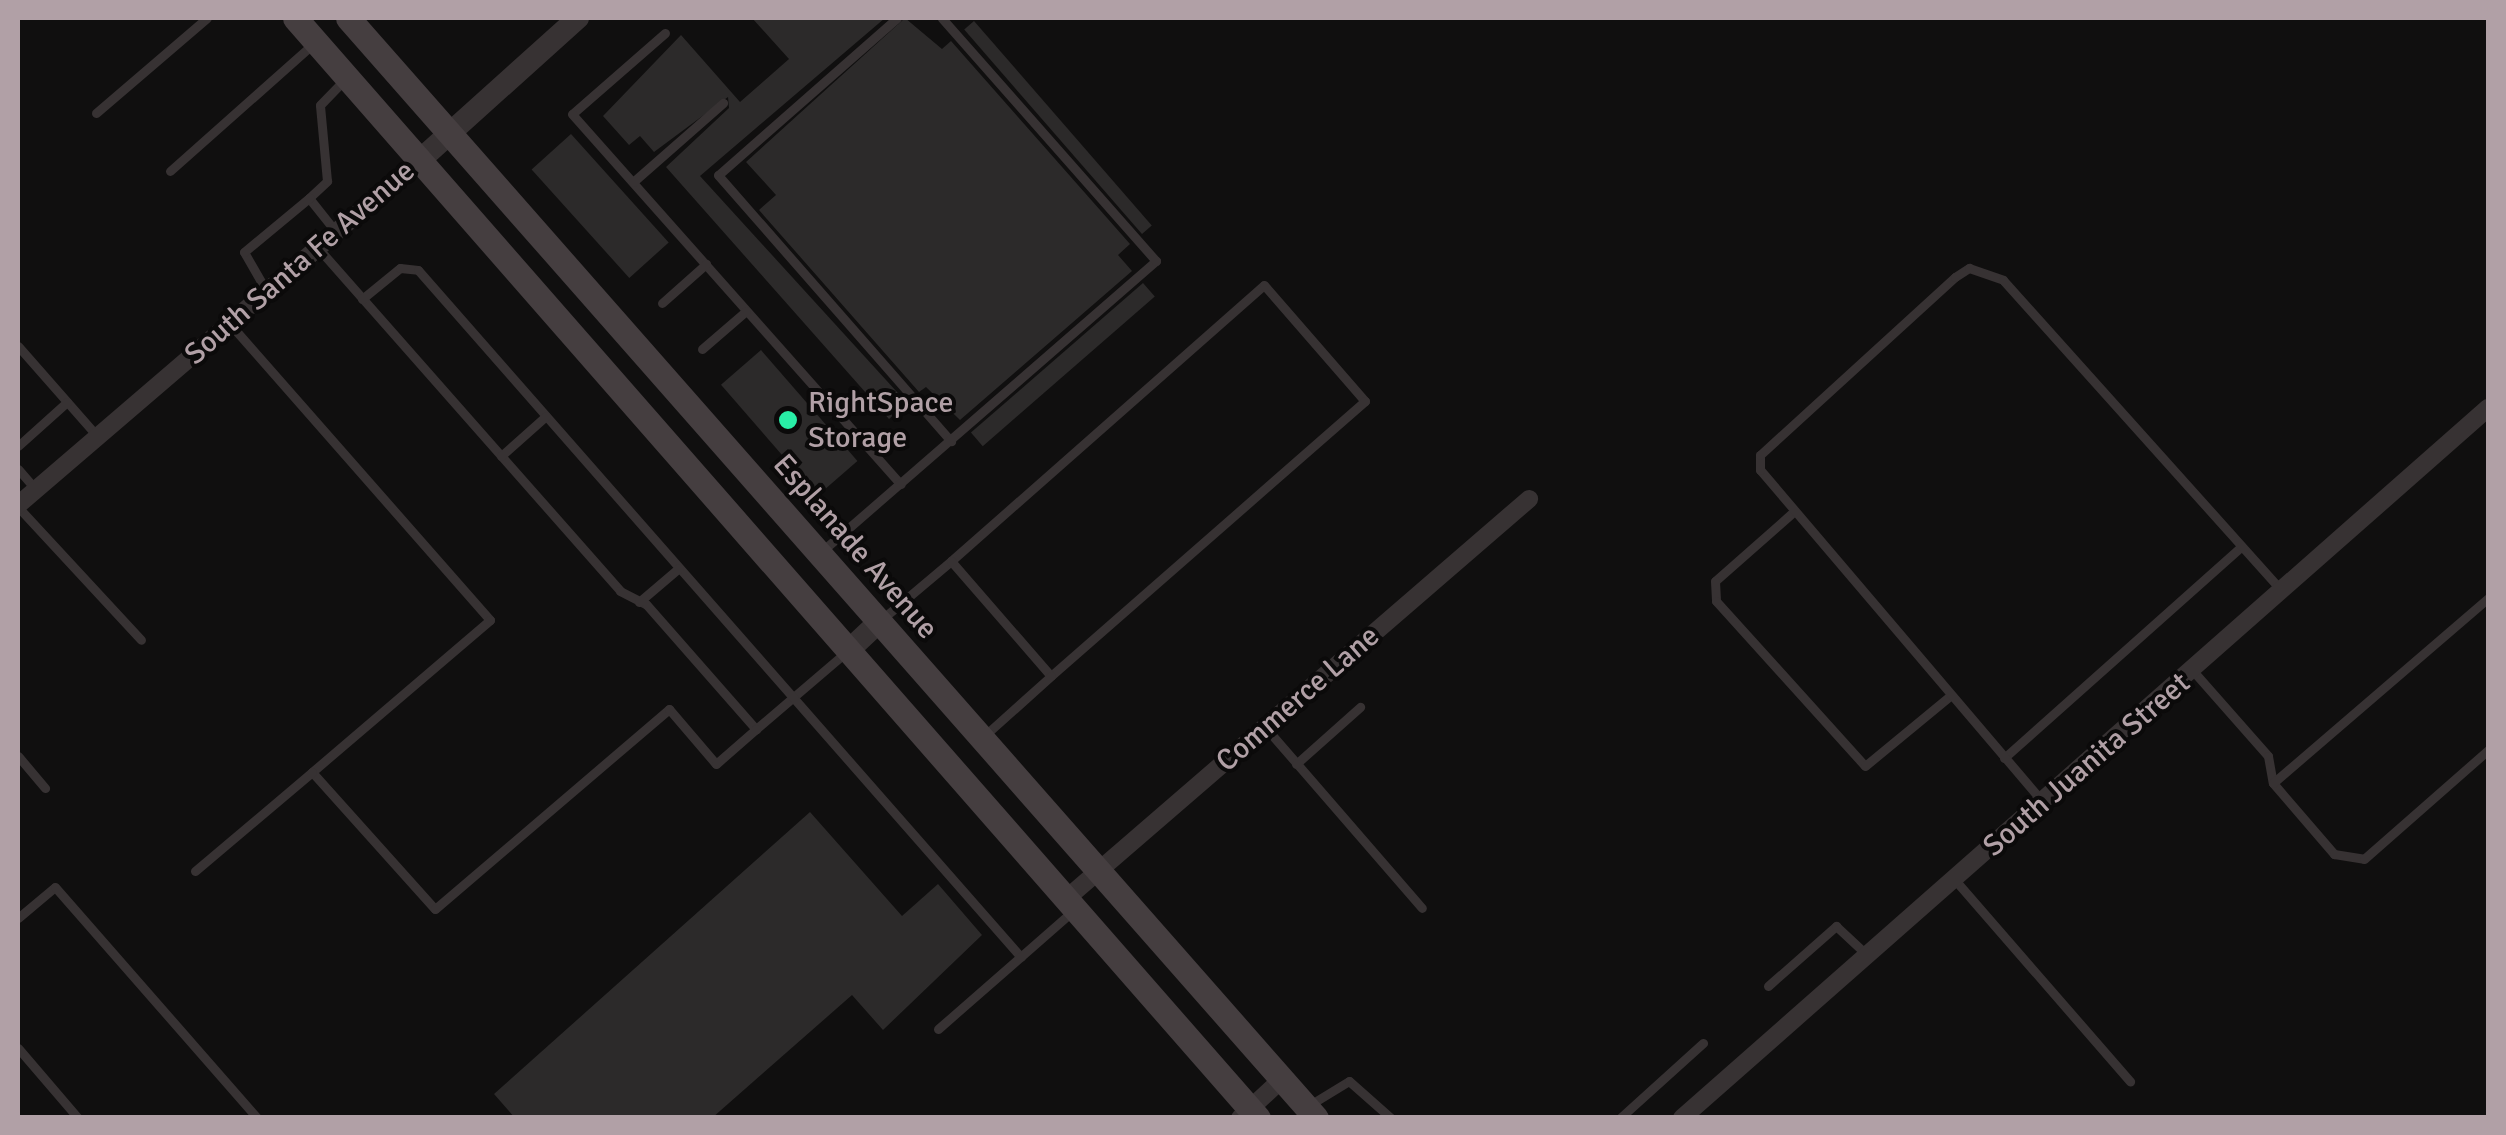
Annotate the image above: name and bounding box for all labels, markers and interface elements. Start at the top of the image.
street label: South Santa Fe Avenue [178,153,422,373]
place label: RightSpace Storage [808,385,953,456]
marker: RightSpace Storage [777,409,799,431]
street label: Esplanade Avenue [765,447,945,647]
street label: Commerce Lane [1209,618,1387,780]
street label: South Juanita Street [1976,665,2198,865]

